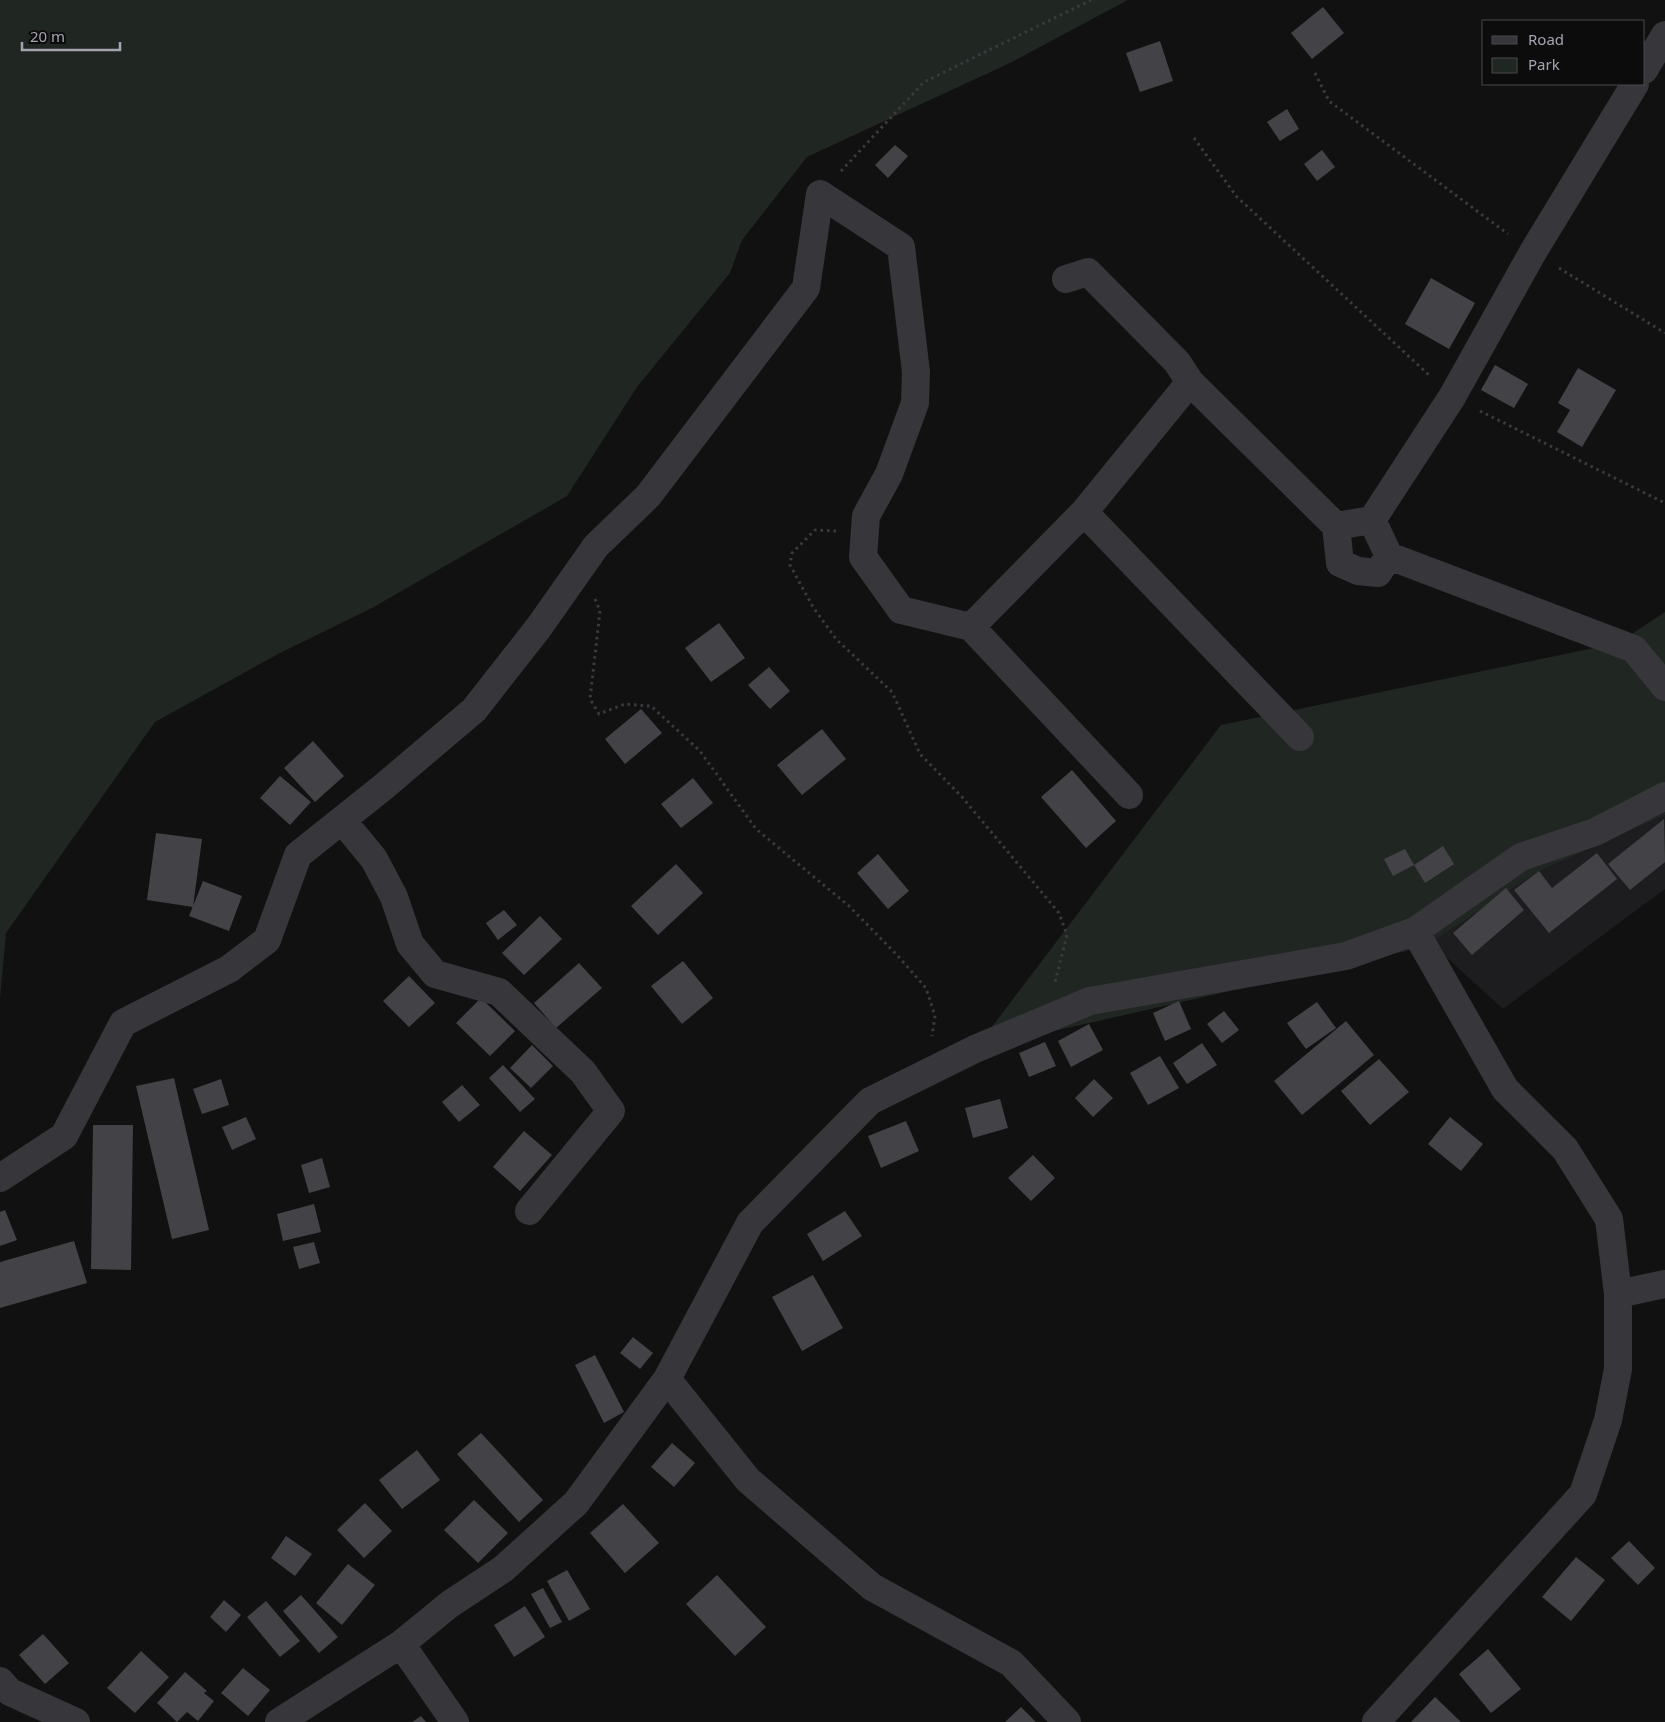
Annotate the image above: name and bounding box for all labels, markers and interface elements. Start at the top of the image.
scale bar [22,20,120,52]
legend [1482,20,1645,85]
text: 20 m [30,26,65,46]
text: Road [1528,29,1564,49]
text: Park [1528,54,1560,74]

